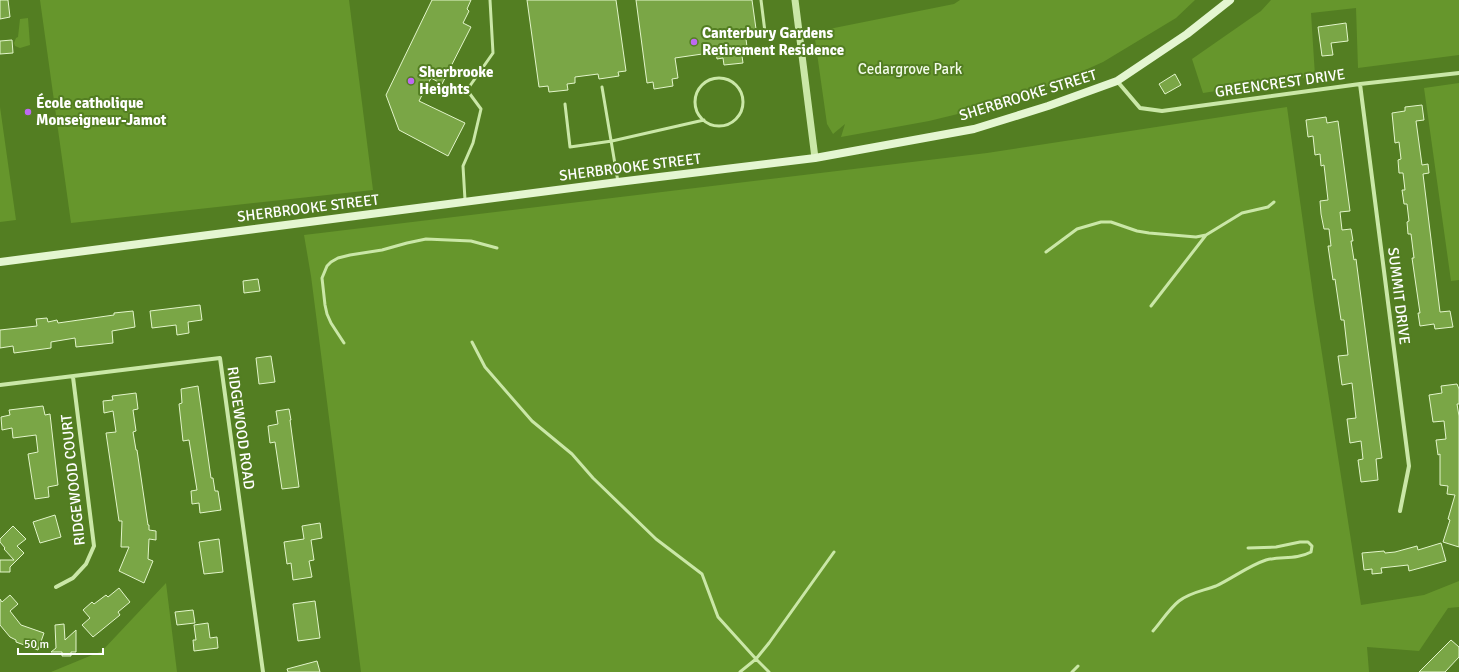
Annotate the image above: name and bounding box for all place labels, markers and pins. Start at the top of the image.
place label: Canterbury Gardens Retirement Residence [702,24,844,59]
marker: Canterbury Gardens Retirement Residence [689,37,699,47]
place label: Sherbrooke Heights [419,63,493,98]
marker: Sherbrooke Heights [406,76,416,86]
place label: École catholique Monseigneur-Jamot [36,93,167,129]
marker: École catholique Monseigneur-Jamot [23,107,33,117]

